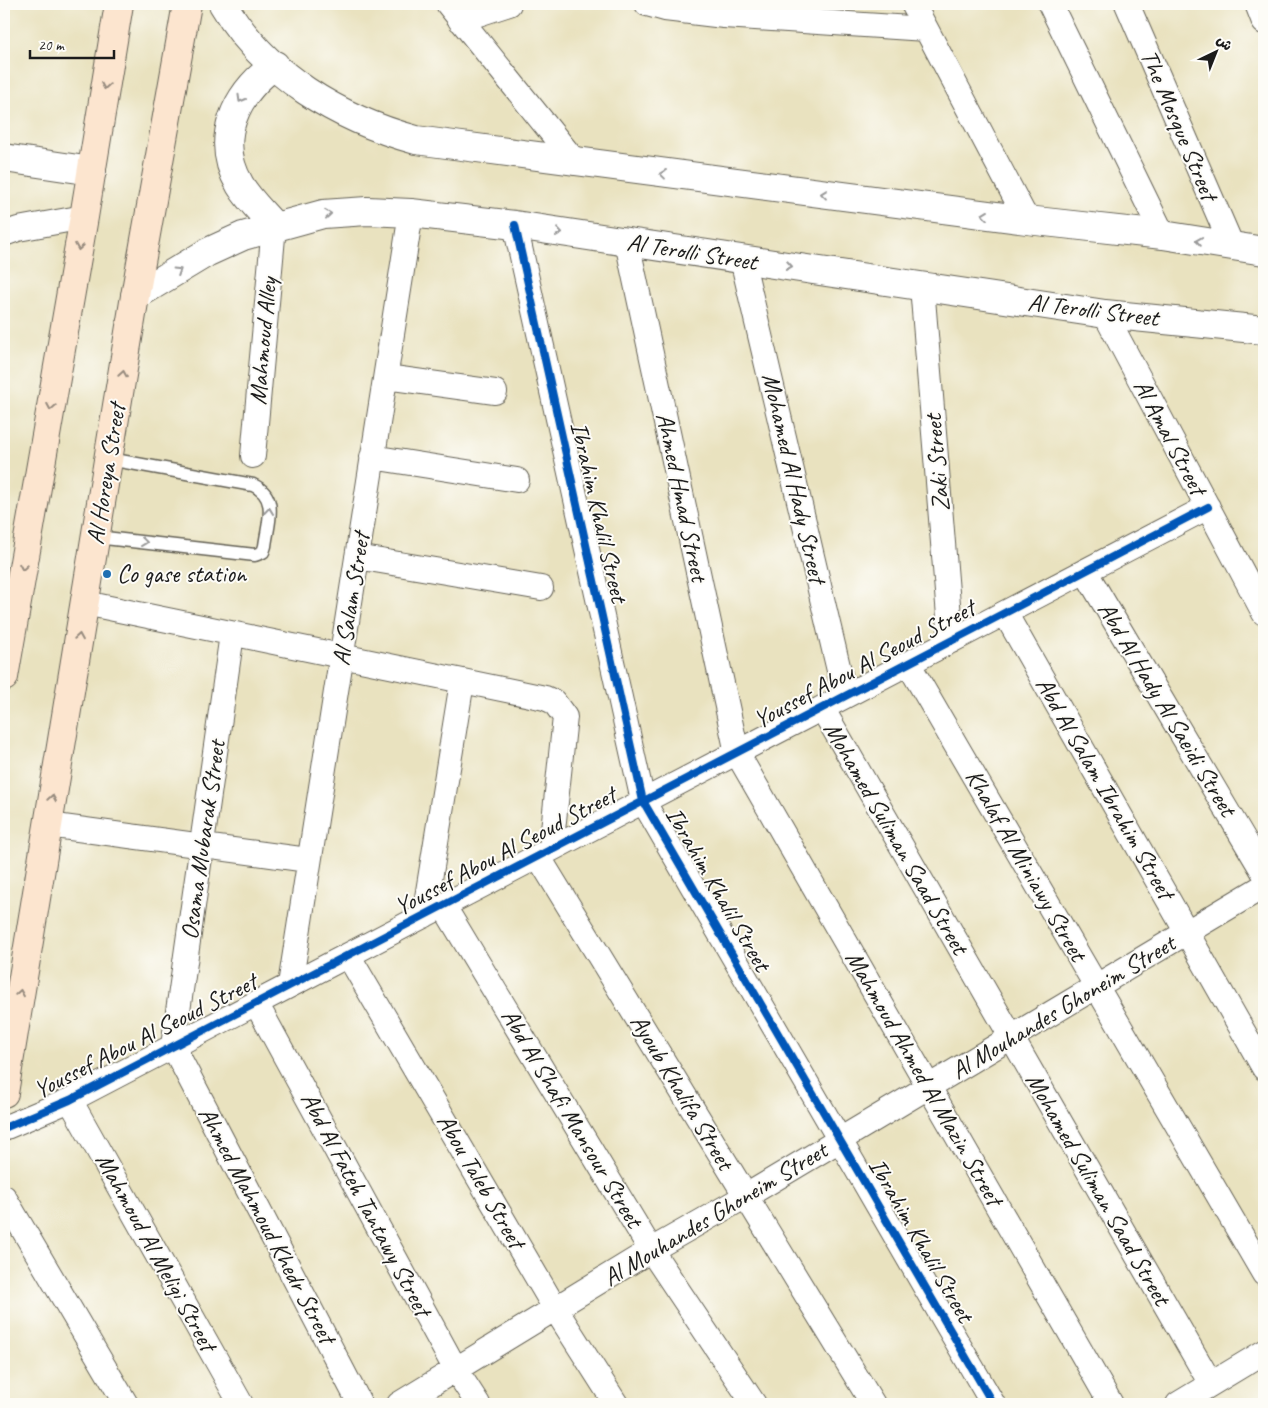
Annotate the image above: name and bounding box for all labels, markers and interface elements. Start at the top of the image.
scale bar [30,28,114,60]
north arrow [1190,28,1240,78]
text: ش [1213,31,1236,54]
text: 20 m [38,36,65,55]
street label: The Mosque Street [1133,45,1227,208]
one-way arrow [101,82,111,91]
one-way arrow [237,94,247,103]
one-way arrow [659,169,667,180]
one-way arrow [820,189,828,200]
one-way arrow [324,209,332,220]
one-way arrow [981,210,989,221]
one-way arrow [555,226,563,237]
street label: Al Terolli Street [625,226,762,278]
one-way arrow [1194,236,1202,247]
one-way arrow [74,242,85,251]
one-way arrow [785,260,793,271]
one-way arrow [172,268,181,278]
street label: Mahmoud Alley [242,274,285,406]
street label: Al Terolli Street [1026,286,1163,334]
one-way arrow [117,369,127,378]
street label: Mohamed Al Hady Street [754,370,834,589]
street label: Al Amal Street [1126,374,1216,504]
street label: Al Horeya Street [79,398,134,547]
one-way arrow [46,402,57,411]
street label: Ahmed Hmad Street [649,410,716,587]
street label: Zaki Street [917,410,957,513]
street label: Ibrahim Khalil Street [563,419,636,608]
one-way arrow [263,506,274,514]
street label: Al Salam Street [325,527,378,668]
one-way arrow [141,536,149,547]
place label: Co gase station [117,558,248,590]
one-way arrow [18,563,28,571]
marker: Co gase station [101,568,113,580]
street label: Youssef Abou Al Seoud Street [748,590,983,736]
street label: Abd Al Hady Al Saeidi Street [1090,596,1245,824]
one-way arrow [73,633,83,642]
street label: Abd Al Salam Ibrahim Street [1028,671,1184,908]
street label: Mohamed Suliman Saad Street [816,716,977,962]
street label: Osama Mubarak Street [173,736,233,942]
street label: Khalaf Al Miniawy Street [958,763,1095,969]
street label: Youssef Abou Al Seoud Street [389,777,624,923]
one-way arrow [47,793,57,802]
street label: Ibrahim Khalil Street [658,801,779,979]
street label: Al Mouhandes Ghoneim Street [945,926,1183,1087]
street label: Mahmoud Ahmed Al Mazin Street [838,945,1012,1214]
street label: Youssef Abou Al Seoud Street [28,964,265,1106]
one-way arrow [15,988,25,997]
street label: Abd Al Shafi Mansour Street [494,1003,651,1236]
street label: Ayoub Khalifa Street [623,1008,742,1178]
street label: Mohamed Suliman Saad Street [1018,1067,1179,1313]
street label: Abd Al Fateh Tantawy Street [293,1087,440,1325]
street label: Ahmed Mahmoud Khedr Street [191,1101,345,1352]
street label: Abou Taleb Street [430,1108,534,1257]
street label: Al Mouhandes Ghoneim Street [597,1133,835,1294]
street label: Mahmoud Al Meligi Street [88,1147,226,1360]
street label: Ibrahim Khalil Street [861,1152,982,1330]

